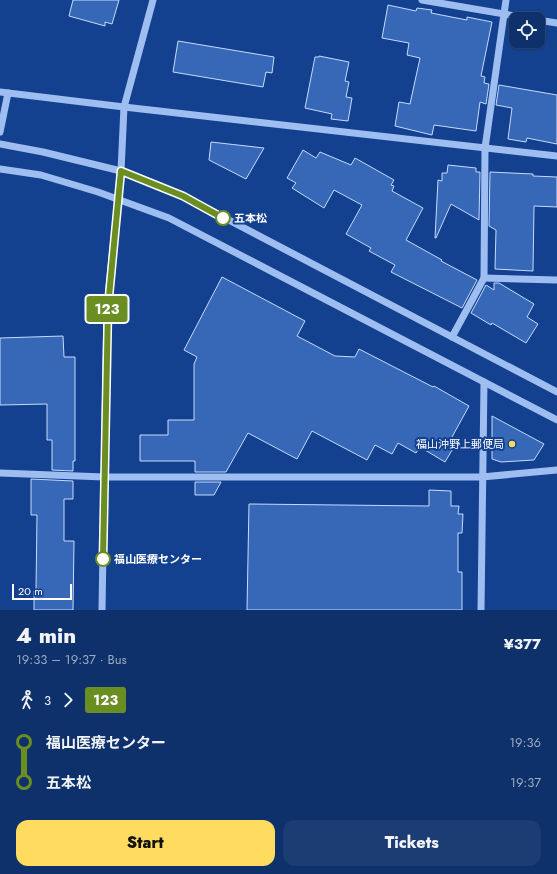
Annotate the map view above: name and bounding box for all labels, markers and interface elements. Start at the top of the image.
map controls [509,12,545,48]
button: locate [509,12,545,48]
marker: 五本松 [215,210,231,226]
place label: 五本松 [234,210,267,226]
line badge: 123 [84,296,130,322]
text: 123 [94,299,120,319]
place label: 福山沖野上郵便局 [416,436,504,452]
marker: 福山沖野上郵便局 [507,439,517,449]
marker: 福山医療センター [95,551,111,567]
place label: 福山医療センター [114,551,202,567]
scale bar [12,582,72,601]
text: 20 m [18,583,43,599]
text: 4 min [16,619,76,651]
text: ¥377 [504,633,541,655]
text: 19:33 – 19:37 · Bus [16,650,127,669]
icon: walk [16,689,38,711]
icon: forward [57,689,79,711]
text: 123 [93,690,118,710]
text: 3 [44,691,51,710]
text: 福山医療センター [46,732,166,754]
text: 19:36 [509,733,541,752]
text: 五本松 [46,772,91,794]
text: 19:37 [510,773,541,792]
button: Start [16,820,275,866]
button: Tickets [283,820,541,866]

